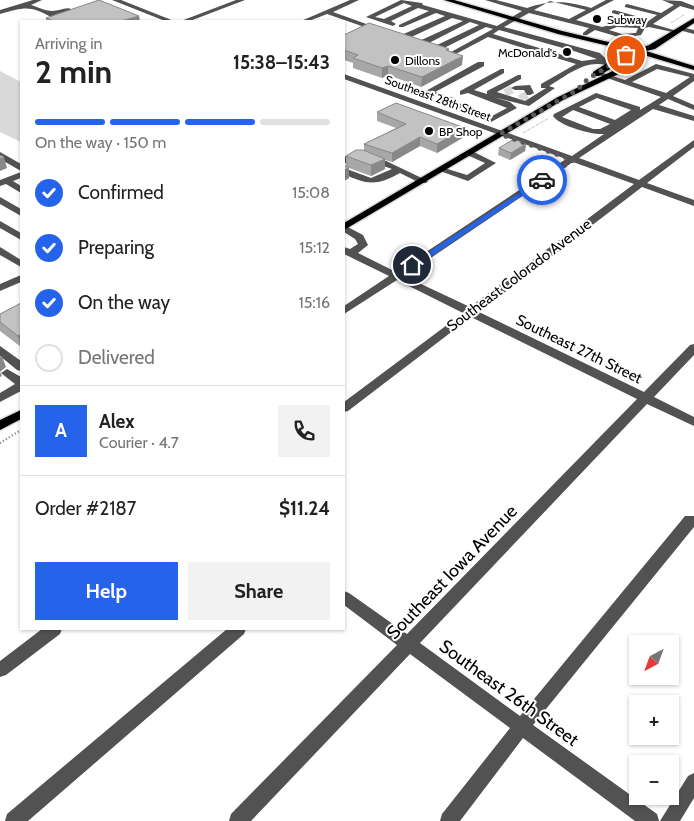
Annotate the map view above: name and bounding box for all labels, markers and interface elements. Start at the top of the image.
place label: Subway [607,12,647,27]
marker: Subway [591,13,603,25]
text: Arriving in [35,34,102,53]
pin [605,34,647,76]
icon: bag [612,41,640,69]
place label: McDonald's [498,45,557,60]
marker: McDonald's [561,46,573,58]
text: 15:38–15:43 [233,51,330,74]
text: 2 min [35,52,112,91]
place label: Dillons [405,53,440,68]
marker: Dillons [389,54,401,66]
street label: Southeast 28th Street [383,72,493,124]
place label: BP Shop [439,124,483,139]
marker: BP Shop [423,125,435,137]
text: On the way · 150 m [35,133,166,152]
courier [517,155,567,205]
icon: car [528,166,556,194]
icon: check [35,179,63,207]
text: Confirmed [78,181,164,204]
text: 15:08 [292,183,330,202]
street label: Southeast Colorado Avenue [443,215,595,335]
icon: check [35,234,63,262]
text: Preparing [78,236,154,259]
text: 15:12 [299,238,330,257]
pin [391,244,433,286]
icon: home [398,251,426,279]
icon: check [35,289,63,317]
text: On the way [78,291,170,314]
text: 15:16 [298,293,330,312]
street label: Southeast 27th Street [513,311,645,387]
text: Delivered [78,346,155,369]
button: phone [278,405,330,457]
text: Alex [99,410,135,433]
text: A [55,419,67,442]
text: Courier · 4.7 [99,433,179,452]
text: Order #2187 [35,497,136,520]
text: $11.24 [279,497,330,520]
street label: Southeast Iowa Avenue [382,500,522,644]
button: Help [35,562,178,620]
button: Share [188,562,330,620]
street label: Southeast 26th Street [435,635,583,751]
north arrow [629,635,679,685]
map controls [629,635,679,805]
button: + [629,695,679,745]
button: − [629,755,679,805]

